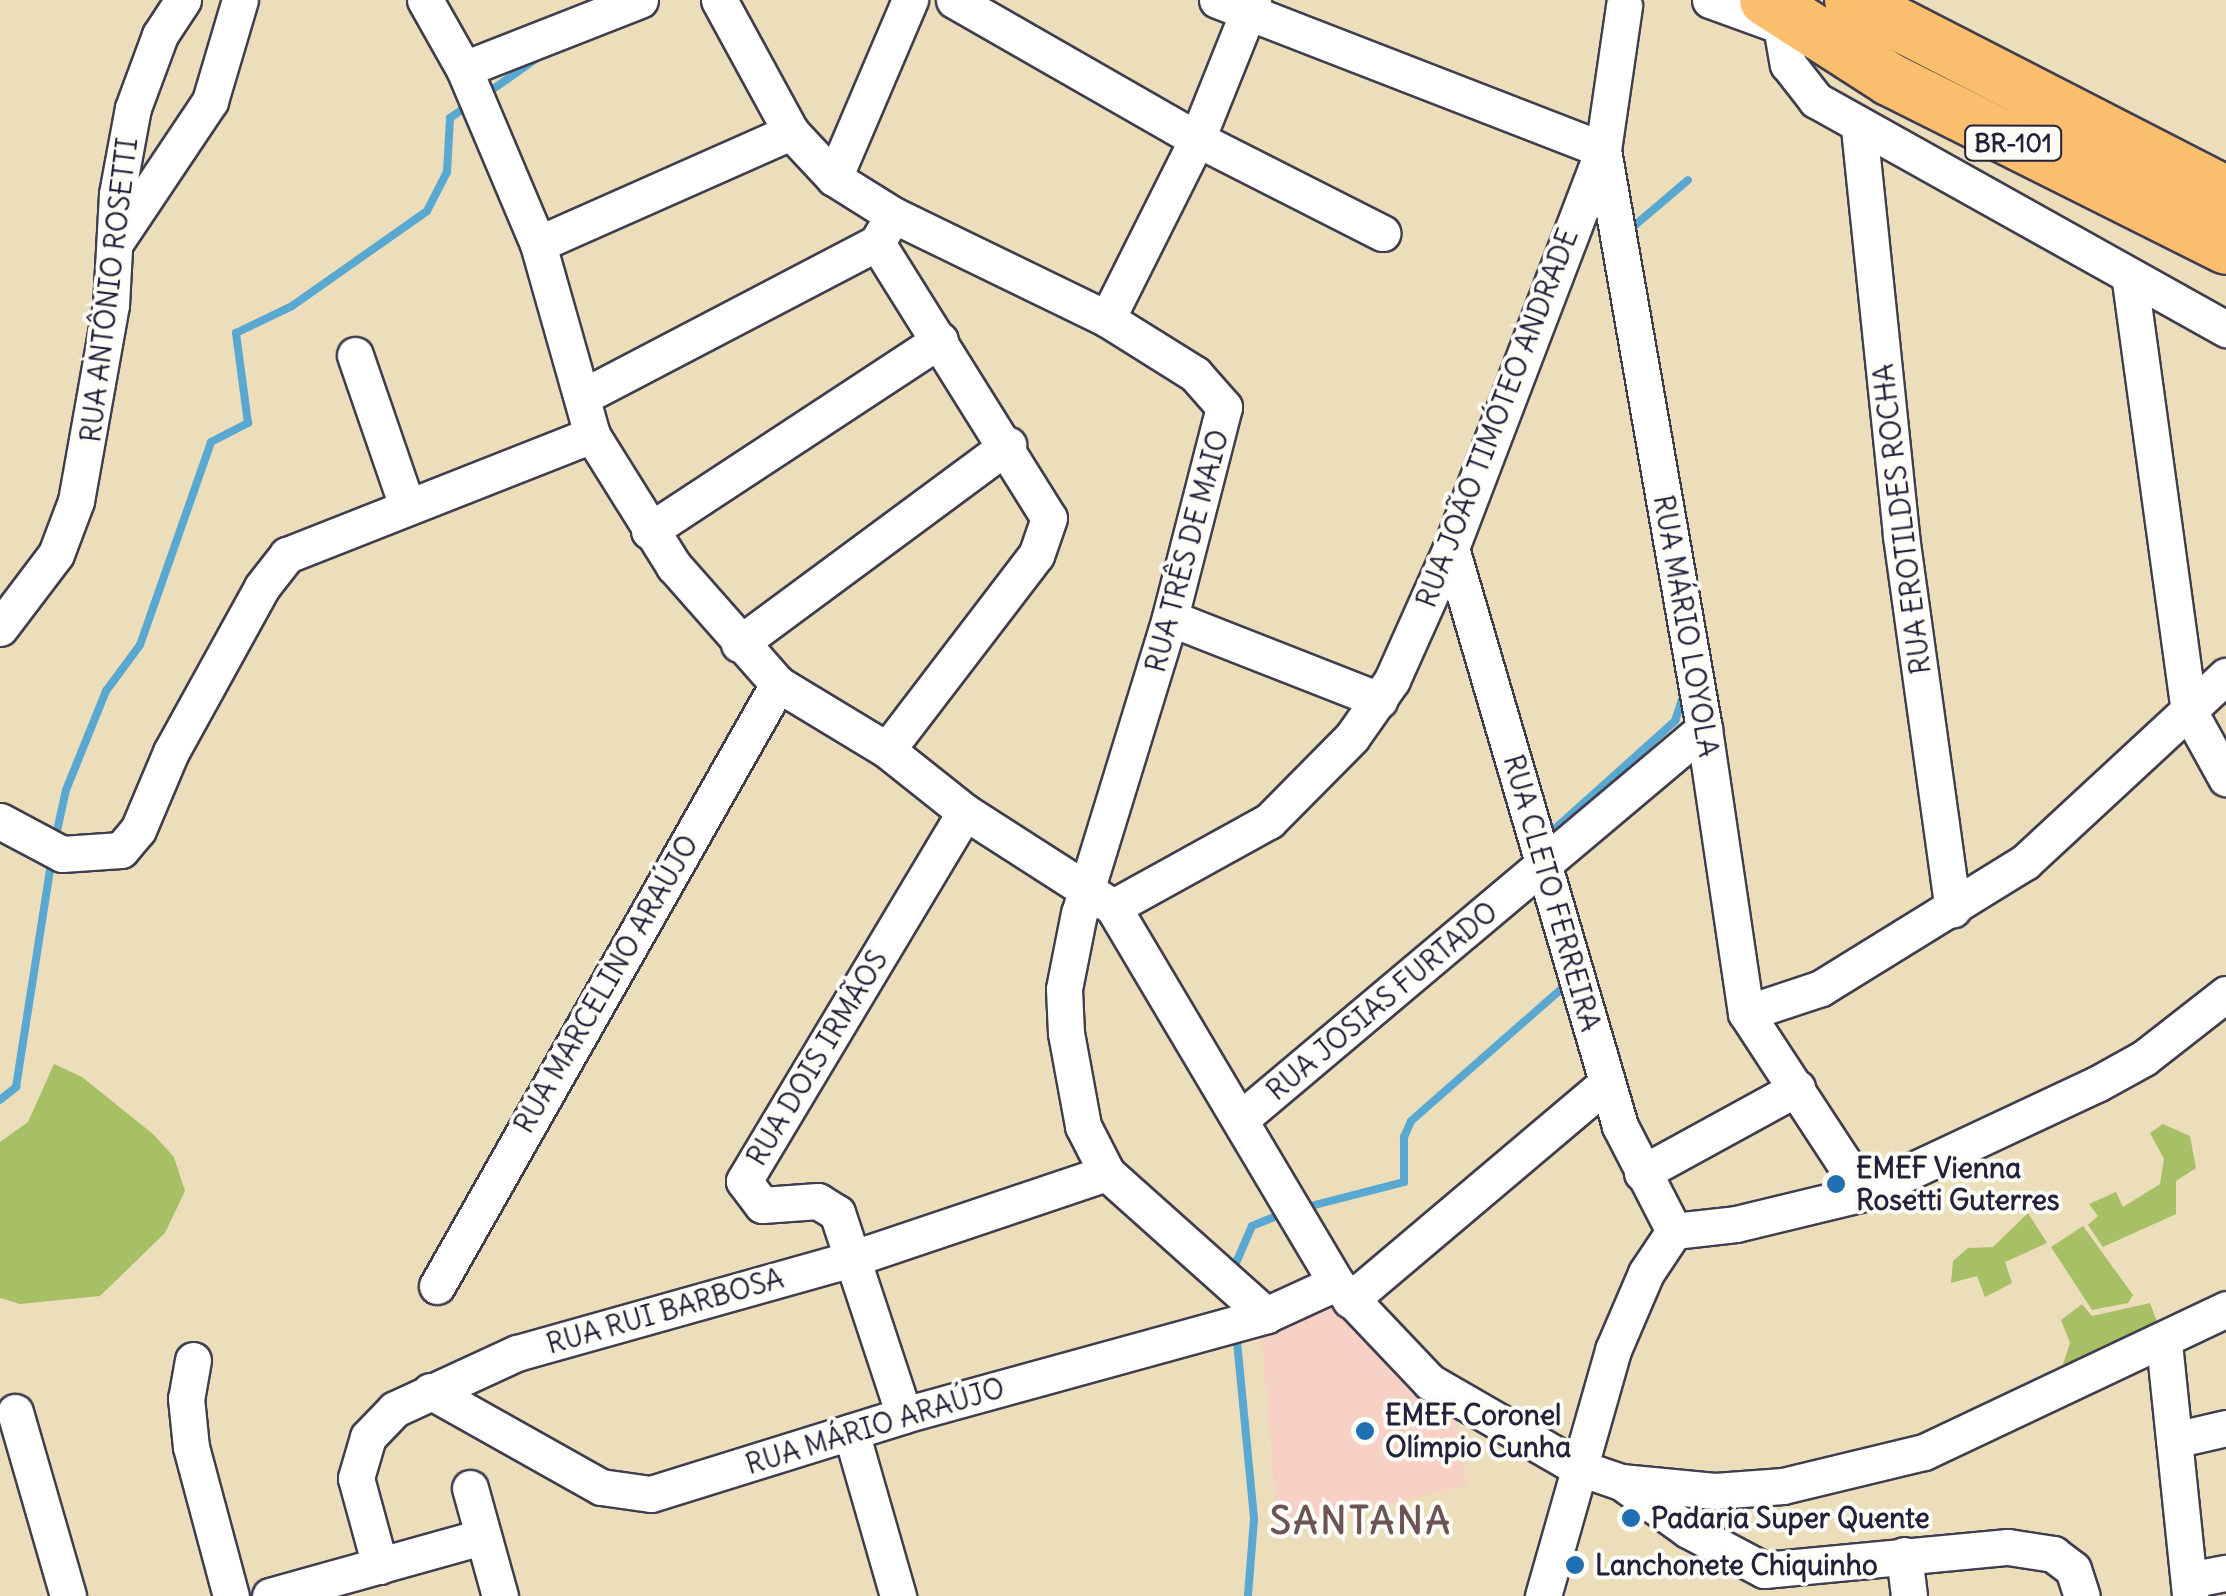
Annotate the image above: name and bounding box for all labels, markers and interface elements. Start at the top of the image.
road number: BR-101 [1963,123,2063,163]
street label: RUA ANTÔNIO ROSETTI [74,136,144,444]
street label: RUA JOÃO TIMÓTEO ANDRADE [1409,224,1585,612]
street label: RUA EROTILDES ROCHA [1866,362,1938,676]
street label: RUA TRÊS DE MAIO [1138,426,1236,676]
street label: RUA MÁRIO LOYOLA [1646,492,1726,760]
street label: RUA CLETO FERREIRA [1496,751,1608,1035]
street label: RUA MARCELINO ARAÚJO [507,829,705,1139]
street label: RUA JOSIAS FURTADO [1260,895,1504,1107]
street label: RUA DOIS IRMÃOS [740,944,894,1172]
place label: EMEF Vienna Rosetti Guterres [1856,1151,2060,1217]
marker: EMEF Vienna Rosetti Guterres [1825,1173,1847,1195]
street label: RUA RUI BARBOSA [543,1261,787,1361]
street label: RUA MÁRIO ARAÚJO [742,1371,1008,1481]
place label: EMEF Coronel Olímpio Cunha [1385,1398,1571,1464]
marker: EMEF Coronel Olímpio Cunha [1354,1420,1376,1442]
district label: SANTANA [1270,1498,1452,1544]
place label: Padaria Super Quente [1651,1501,1929,1535]
marker: Padaria Super Quente [1620,1507,1642,1529]
place label: Lanchonete Chiquinho [1595,1548,1878,1582]
marker: Lanchonete Chiquinho [1564,1554,1586,1576]

